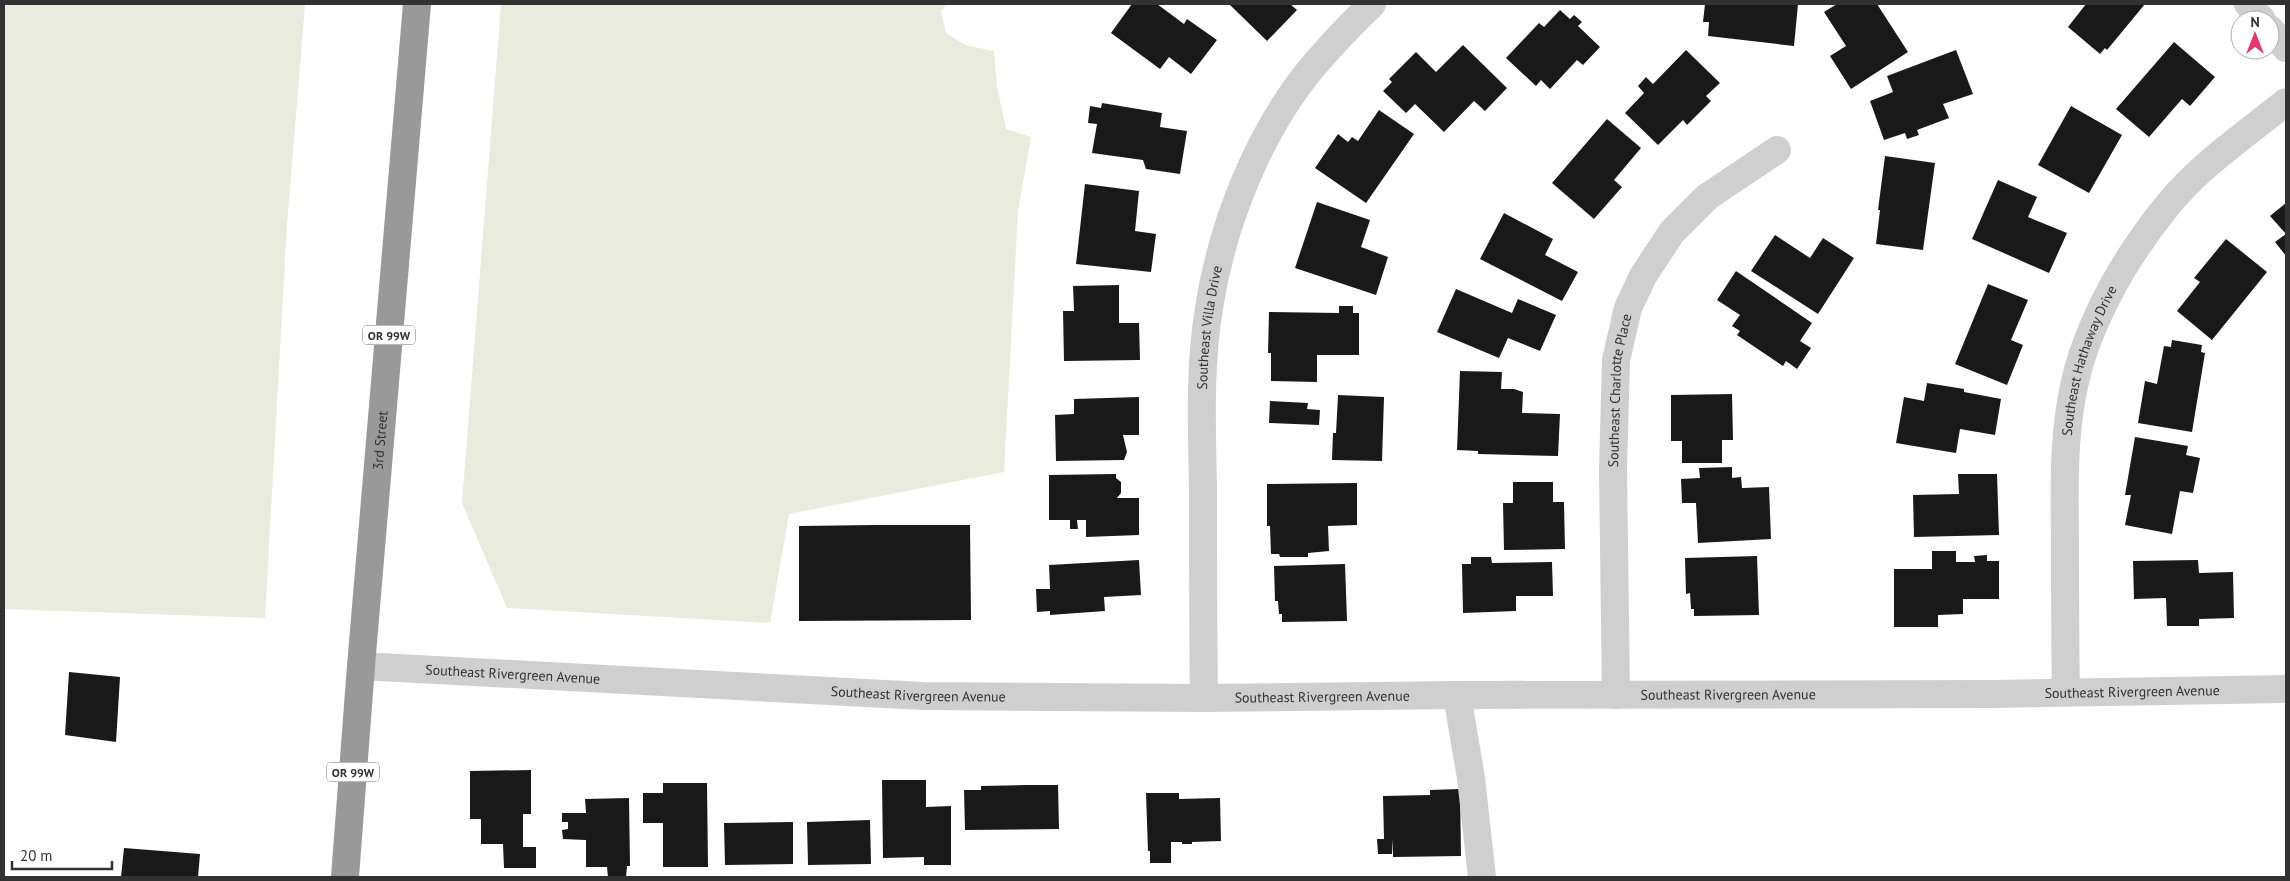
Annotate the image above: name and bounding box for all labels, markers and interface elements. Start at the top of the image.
north arrow [2230,10,2280,60]
text: N [2250,13,2260,31]
street label: Southeast Villa Drive [1193,264,1226,390]
street label: Southeast Hathaway Drive [2058,282,2121,437]
street label: Southeast Charlotte Place [1604,312,1635,468]
road number: OR 99W [363,326,415,344]
street label: 3rd Street [369,410,392,471]
street label: Southeast Rivergreen Avenue [425,660,601,688]
street label: Southeast Rivergreen Avenue [2044,681,2220,702]
street label: Southeast Rivergreen Avenue [830,682,1006,706]
street label: Southeast Rivergreen Avenue [1641,685,1816,704]
street label: Southeast Rivergreen Avenue [1235,687,1410,707]
road number: OR 99W [327,762,379,782]
scale bar [12,838,112,870]
text: 20 m [20,846,53,865]

